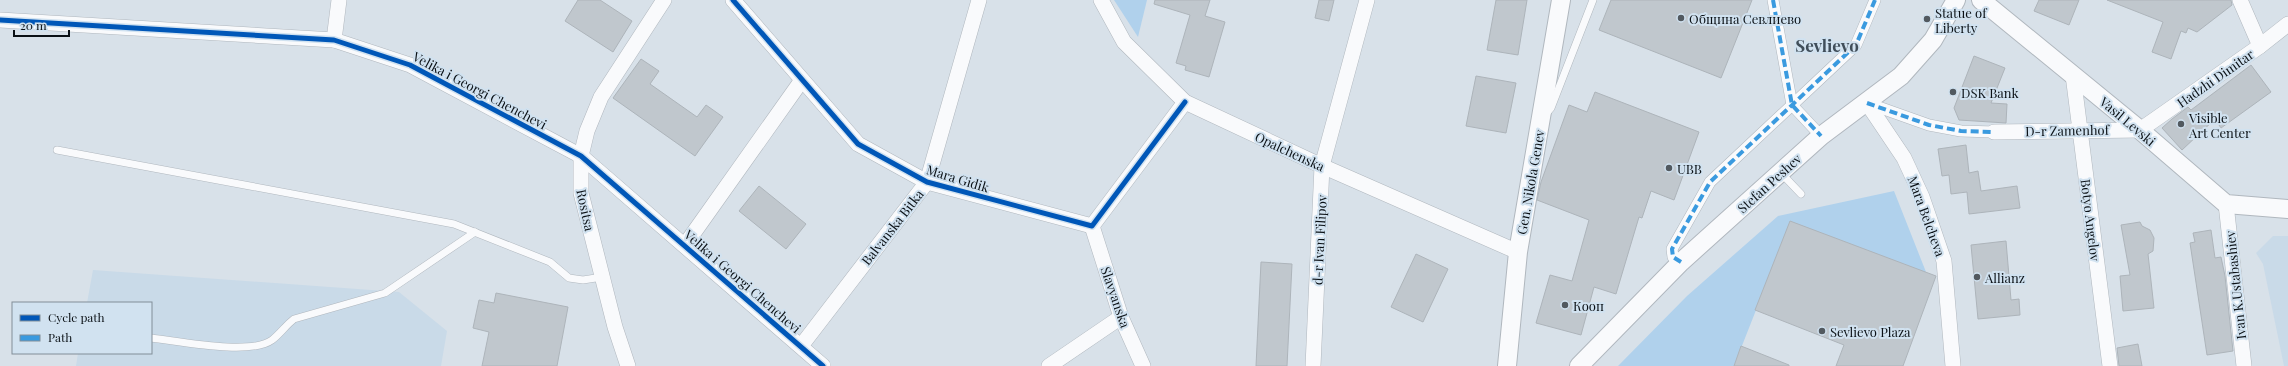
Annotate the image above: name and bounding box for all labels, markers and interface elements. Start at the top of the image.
place label: Statue of Liberty [1935,4,1988,36]
place label: Община Севлиево [1689,10,1801,27]
scale bar [14,12,69,38]
marker: Община Севлиево [1676,13,1686,23]
marker: Statue of Liberty [1922,14,1932,24]
text: 20 m [20,17,47,33]
district label: Sevlievo [1795,34,1859,56]
street label: Hadzhi Dimitar [2173,45,2257,111]
street label: Velika i Georgi Chenchevi [409,47,550,133]
place label: DSK Bank [1961,84,2020,101]
marker: DSK Bank [1948,87,1958,97]
street label: Vasil Levski [2096,92,2160,149]
place label: Visible Art Center [2188,109,2251,141]
marker: Visible Art Center [2176,119,2186,129]
street label: D-r Zamenhof [2025,121,2111,139]
street label: Opalchenska [1252,127,1328,175]
street label: Gen. Nikola Genev [1512,128,1548,236]
street label: Stefan Peshev [1733,149,1805,216]
street label: Mara Gidik [925,160,992,196]
place label: UBB [1677,160,1702,177]
marker: UBB [1664,163,1674,173]
street label: Mara Belcheva [1905,173,1950,259]
street label: Botyo Angelov [2078,178,2105,263]
street label: Balvanska Bitka [857,185,927,268]
street label: Rositsa [573,188,599,233]
street label: d-r Ivan Filipov [1308,194,1330,286]
street label: Velika i Georgi Chenchevi [680,225,805,336]
street label: Ivan K.Ustabashiev [2221,229,2249,340]
street label: Slavyanska [1098,264,1135,330]
place label: Allianz [1984,269,2025,286]
marker: Allianz [1972,272,1982,282]
place label: Кооп [1573,297,1604,314]
marker: Кооп [1560,300,1570,310]
legend [12,302,152,354]
text: Cycle path [48,309,105,325]
place label: Sevlievo Plaza [1830,323,1911,340]
marker: Sevlievo Plaza [1817,326,1827,336]
text: Path [48,329,72,345]

